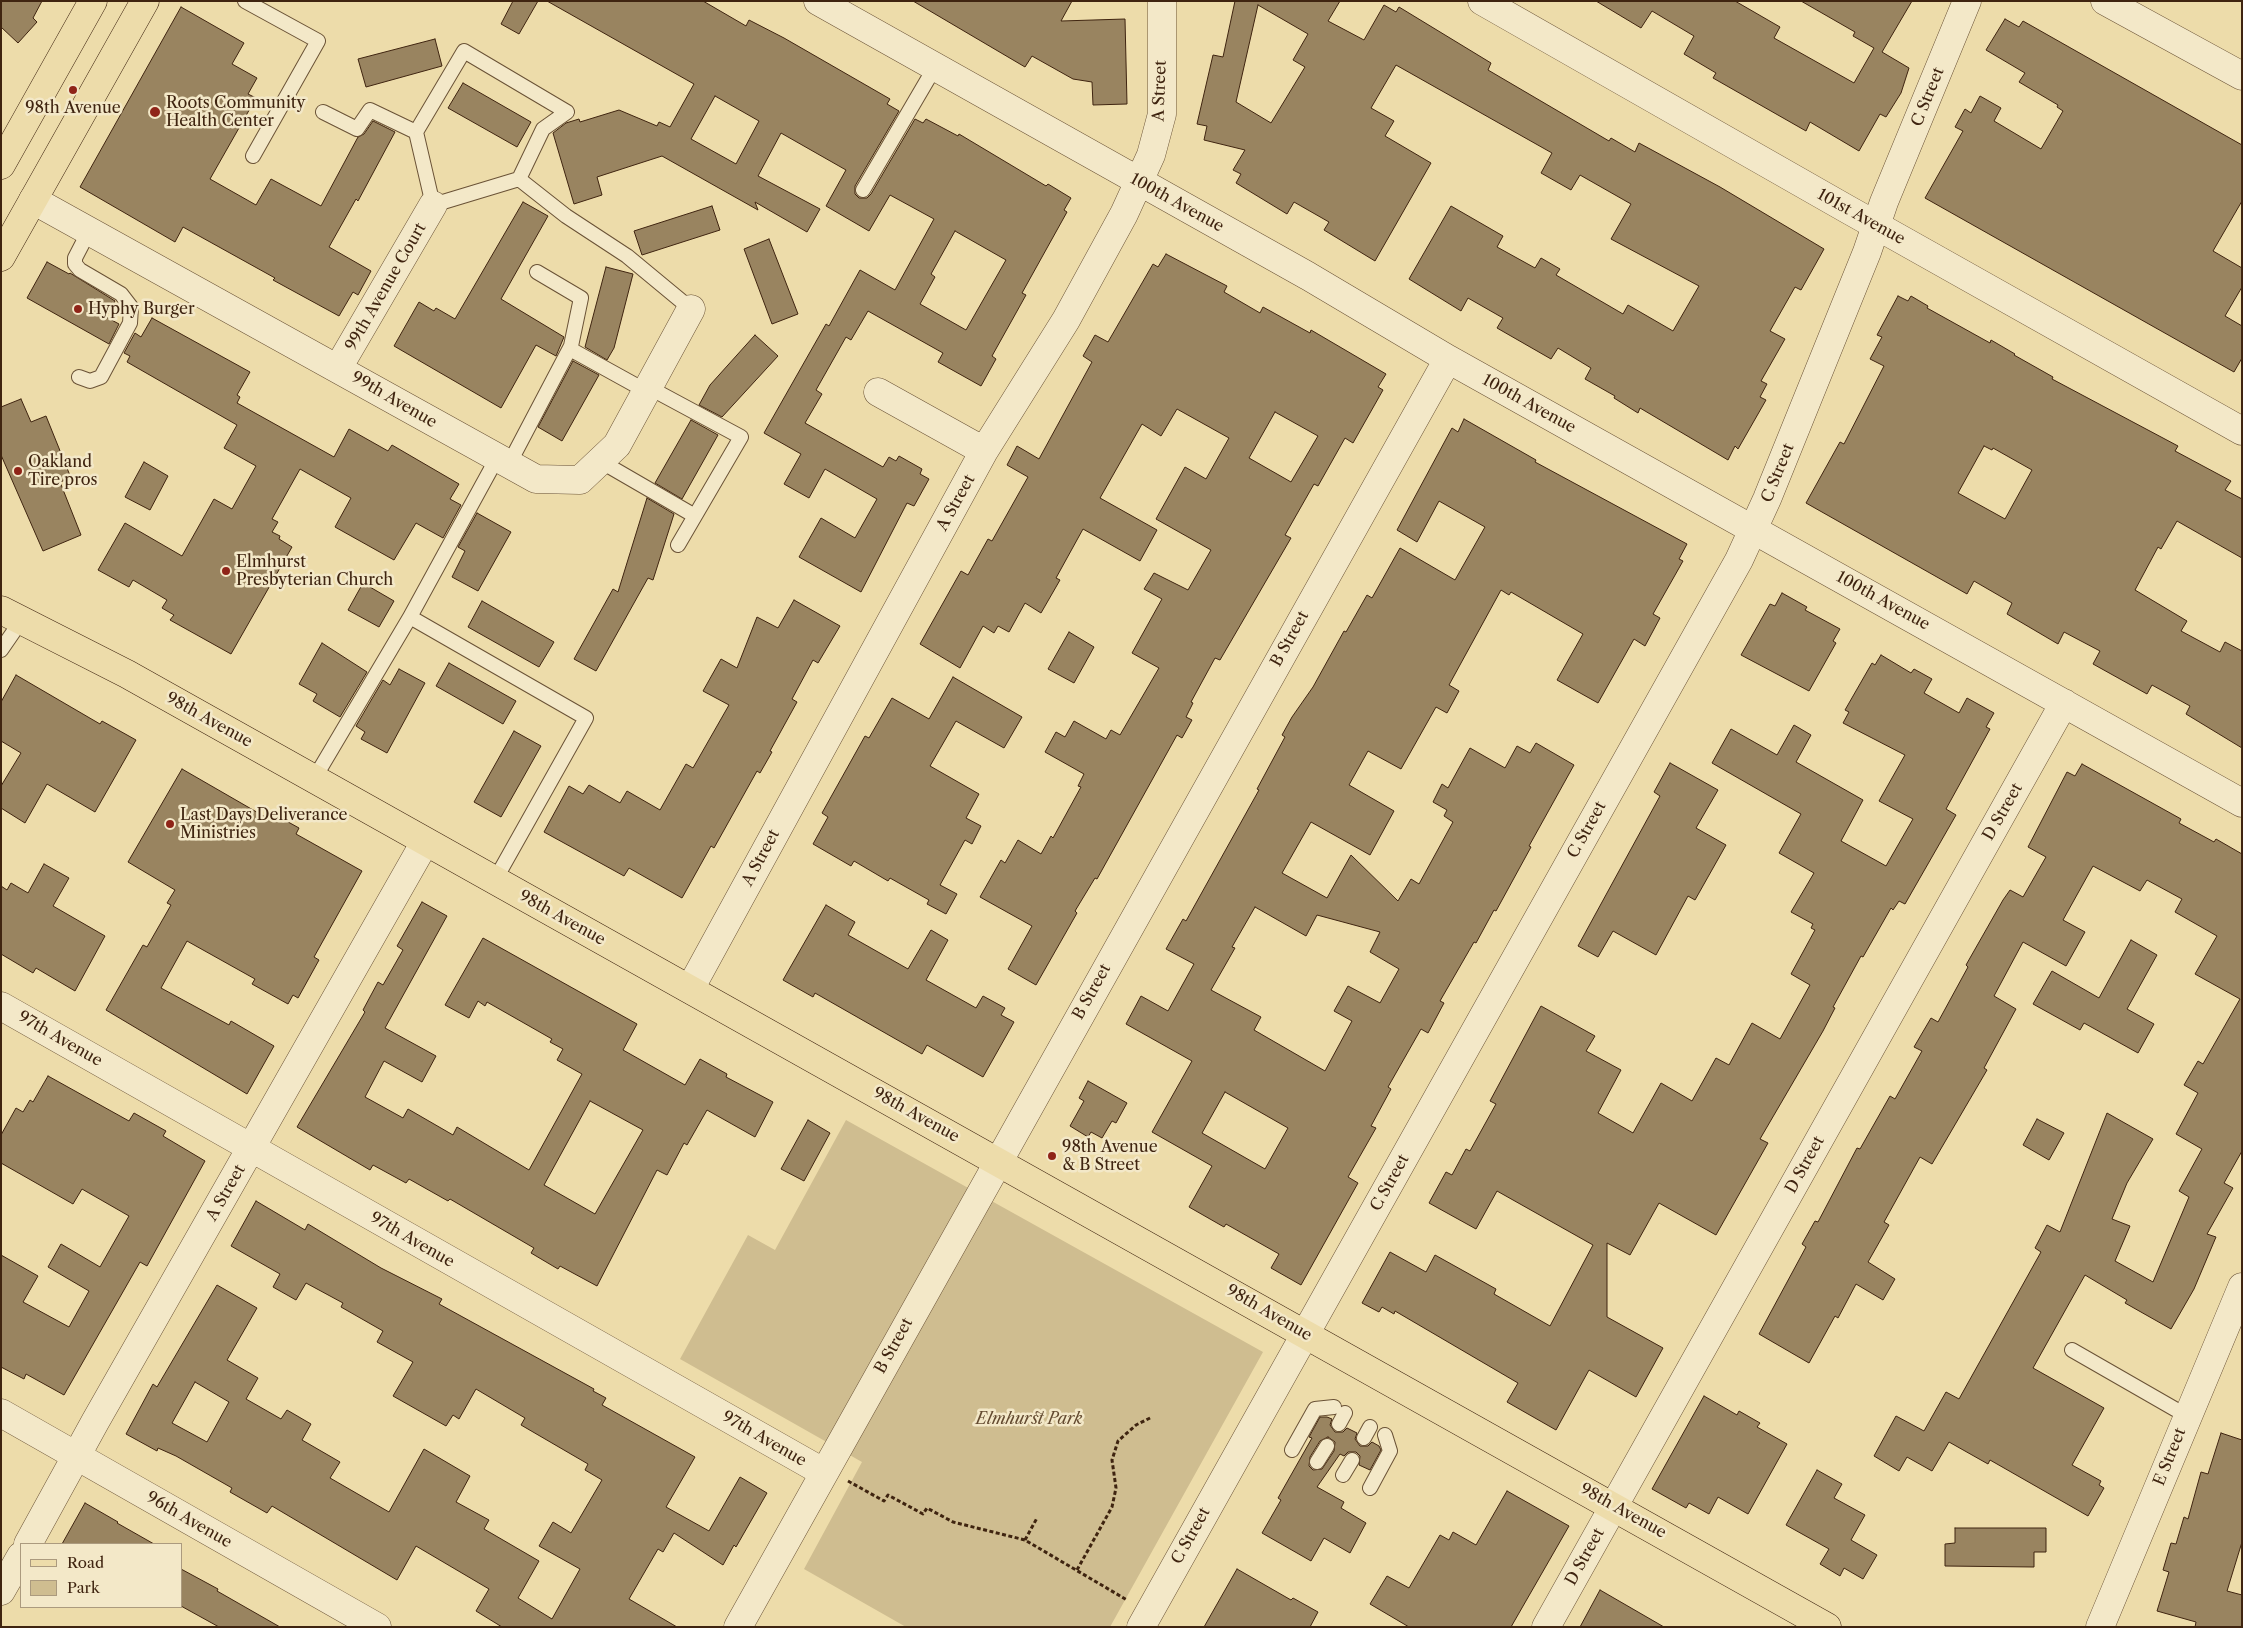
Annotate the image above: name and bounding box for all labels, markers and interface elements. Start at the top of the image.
street label: A Street [1149,60,1171,122]
street label: C Street [1907,65,1949,129]
marker: 98th Avenue [67,84,79,96]
place label: Roots Community Health Center [166,93,305,131]
place label: 98th Avenue [25,98,121,118]
marker: Roots Community Health Center [148,105,162,119]
street label: 100th Avenue [1127,169,1227,237]
street label: 101st Avenue [1814,185,1908,249]
street label: 99th Avenue Court [342,220,430,354]
place label: Hyphy Burger [88,299,195,319]
marker: Hyphy Burger [72,303,84,315]
street label: 99th Avenue [348,368,440,432]
street label: 100th Avenue [1479,370,1579,438]
street label: C Street [1757,441,1799,505]
place label: Oakland Tire pros [28,452,98,490]
marker: Oakland Tire pros [12,465,24,477]
street label: A Street [933,471,979,535]
place label: Elmhurst Presbyterian Church [236,552,393,590]
marker: Elmhurst Presbyterian Church [220,565,232,577]
street label: 100th Avenue [1833,567,1933,635]
street label: B Street [1267,608,1313,670]
street label: 98th Avenue [163,688,255,752]
street label: D Street [1979,780,2027,844]
street label: C Street [1564,798,1610,862]
place label: Last Days Deliverance Ministries [180,805,348,843]
marker: Last Days Deliverance Ministries [164,818,176,830]
street label: A Street [738,826,784,890]
street label: 98th Avenue [516,886,608,950]
street label: B Street [1069,961,1115,1023]
street label: 97th Avenue [14,1007,106,1071]
street label: 98th Avenue [870,1083,962,1147]
street label: D Street [1781,1133,1829,1197]
place label: 98th Avenue & B Street [1062,1137,1158,1175]
marker: 98th Avenue & B Street [1046,1150,1058,1162]
street label: C Street [1367,1151,1413,1215]
street label: A Street [202,1162,250,1224]
street label: 97th Avenue [366,1208,458,1272]
street label: 98th Avenue [1223,1281,1315,1345]
street label: B Street [871,1315,917,1377]
street label: 97th Avenue [718,1407,810,1471]
park label: Elmhurst Park [976,1409,1082,1429]
street label: E Street [2150,1425,2190,1489]
street label: 98th Avenue [1577,1479,1669,1543]
street label: 96th Avenue [143,1488,235,1552]
street label: C Street [1168,1504,1214,1568]
street label: D Street [1561,1525,1609,1589]
legend [20,1543,182,1608]
text: Road [67,1553,104,1572]
text: Park [67,1578,100,1597]

